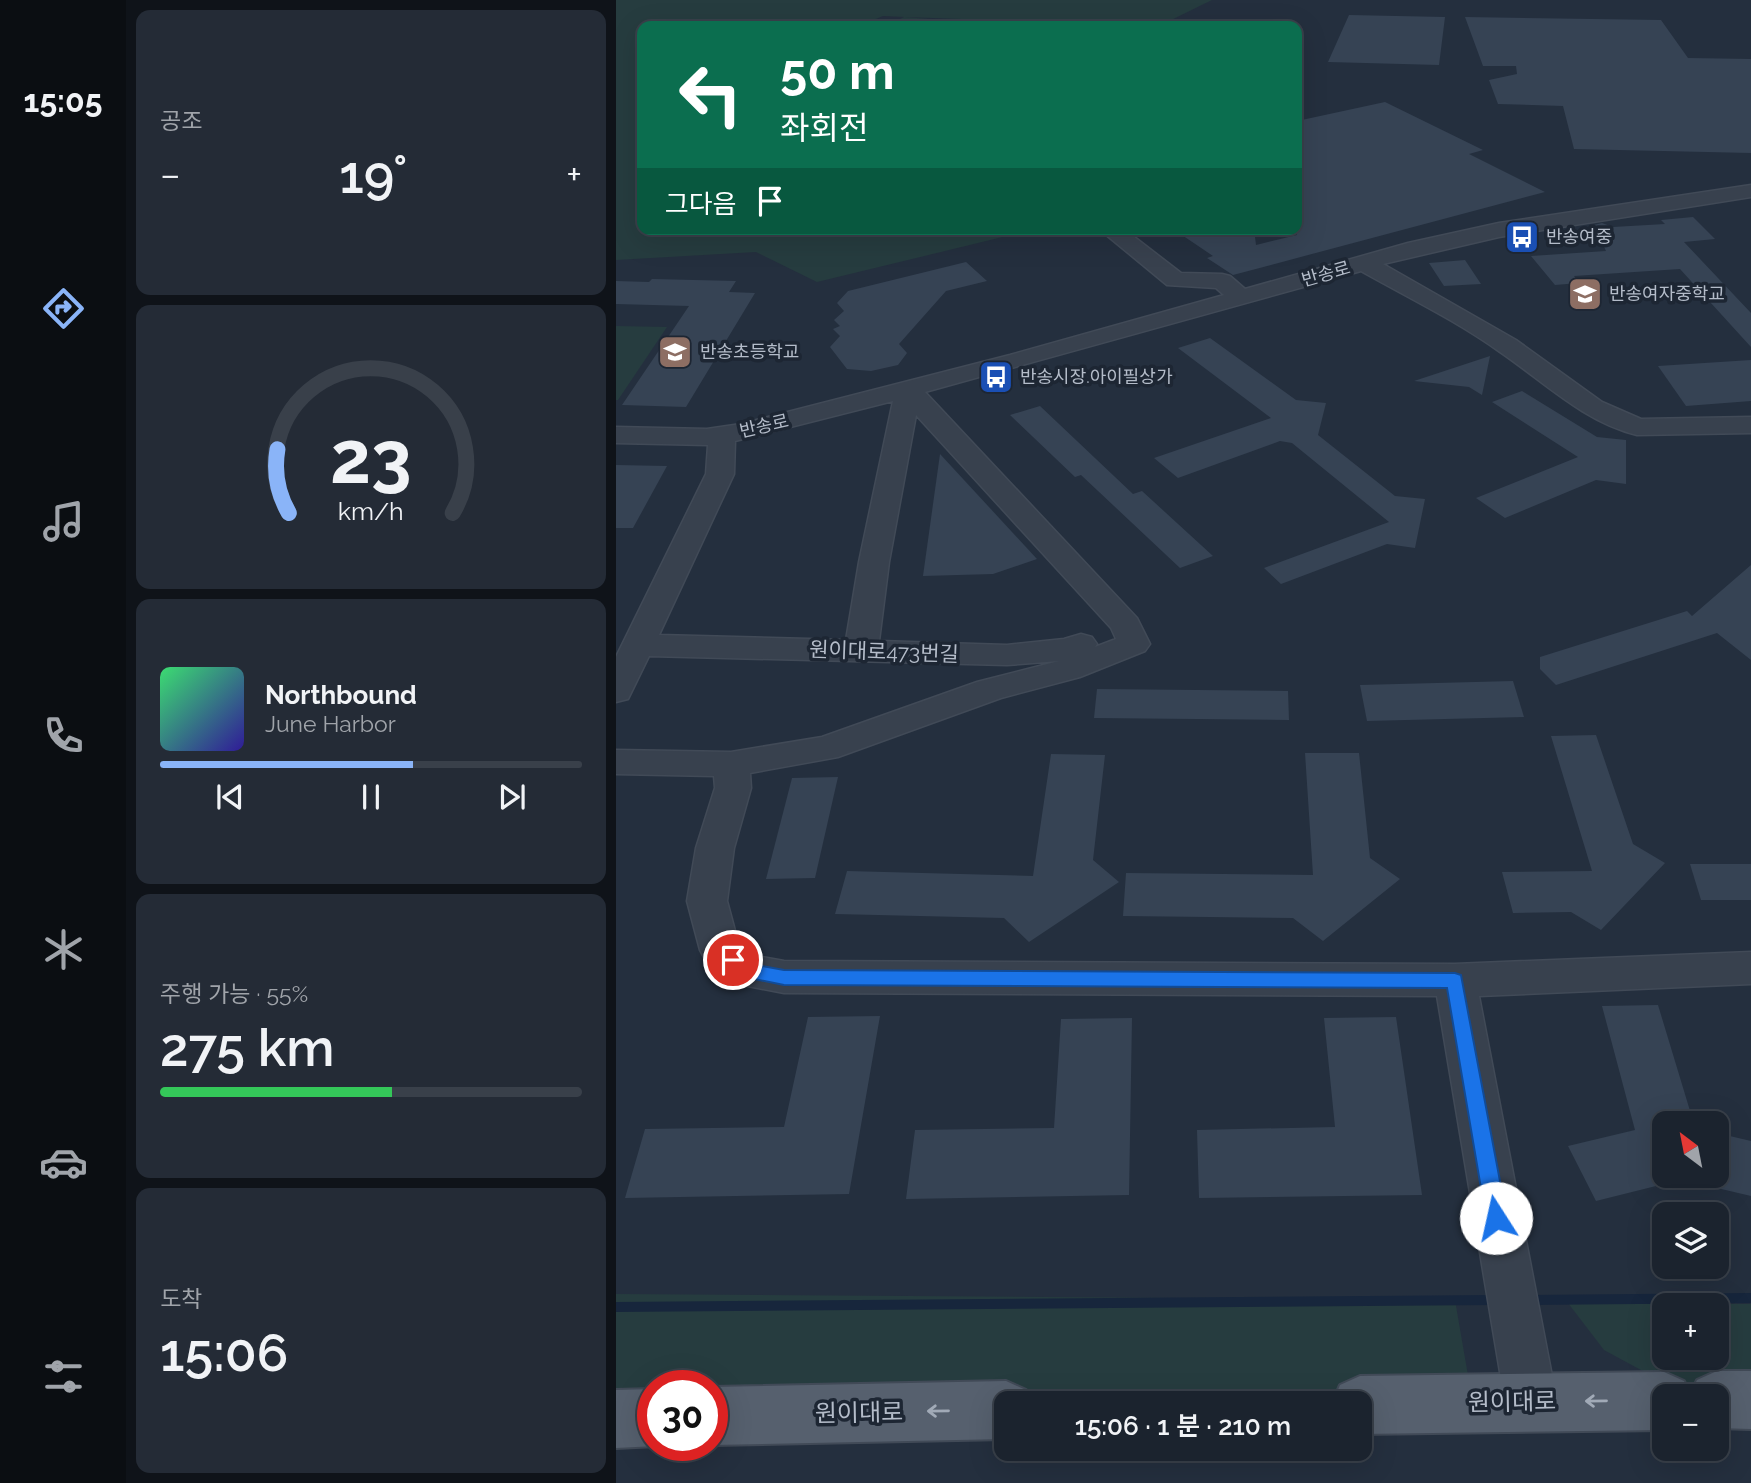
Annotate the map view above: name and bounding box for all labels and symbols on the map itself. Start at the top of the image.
bus stop icon: 반송여중 [1503,218,1541,256]
place label: 반송여중 [1546,226,1612,247]
street label: 반송로 [1299,257,1353,290]
school or university icon: 반송여자중학교 [1566,275,1604,313]
place label: 반송여자중학교 [1609,283,1725,304]
school or university icon: 반송초등학교 [656,333,694,371]
place label: 반송초등학교 [700,341,799,362]
bus stop icon: 반송시장.아이필상가 [977,358,1015,396]
place label: 반송시장.아이필상가 [1020,366,1173,387]
street label: 반송로 [737,410,790,441]
street label: 원이대로473번길 [809,636,959,667]
pin [703,930,763,990]
north arrow [1652,1111,1729,1188]
position arrow [1459,1181,1533,1255]
speed limit sign: 30 [637,1370,728,1461]
street label: 원이대로 [1468,1386,1556,1417]
one-way arrow [1585,1395,1608,1408]
street label: 원이대로 [815,1397,903,1428]
one-way arrow [927,1404,950,1418]

